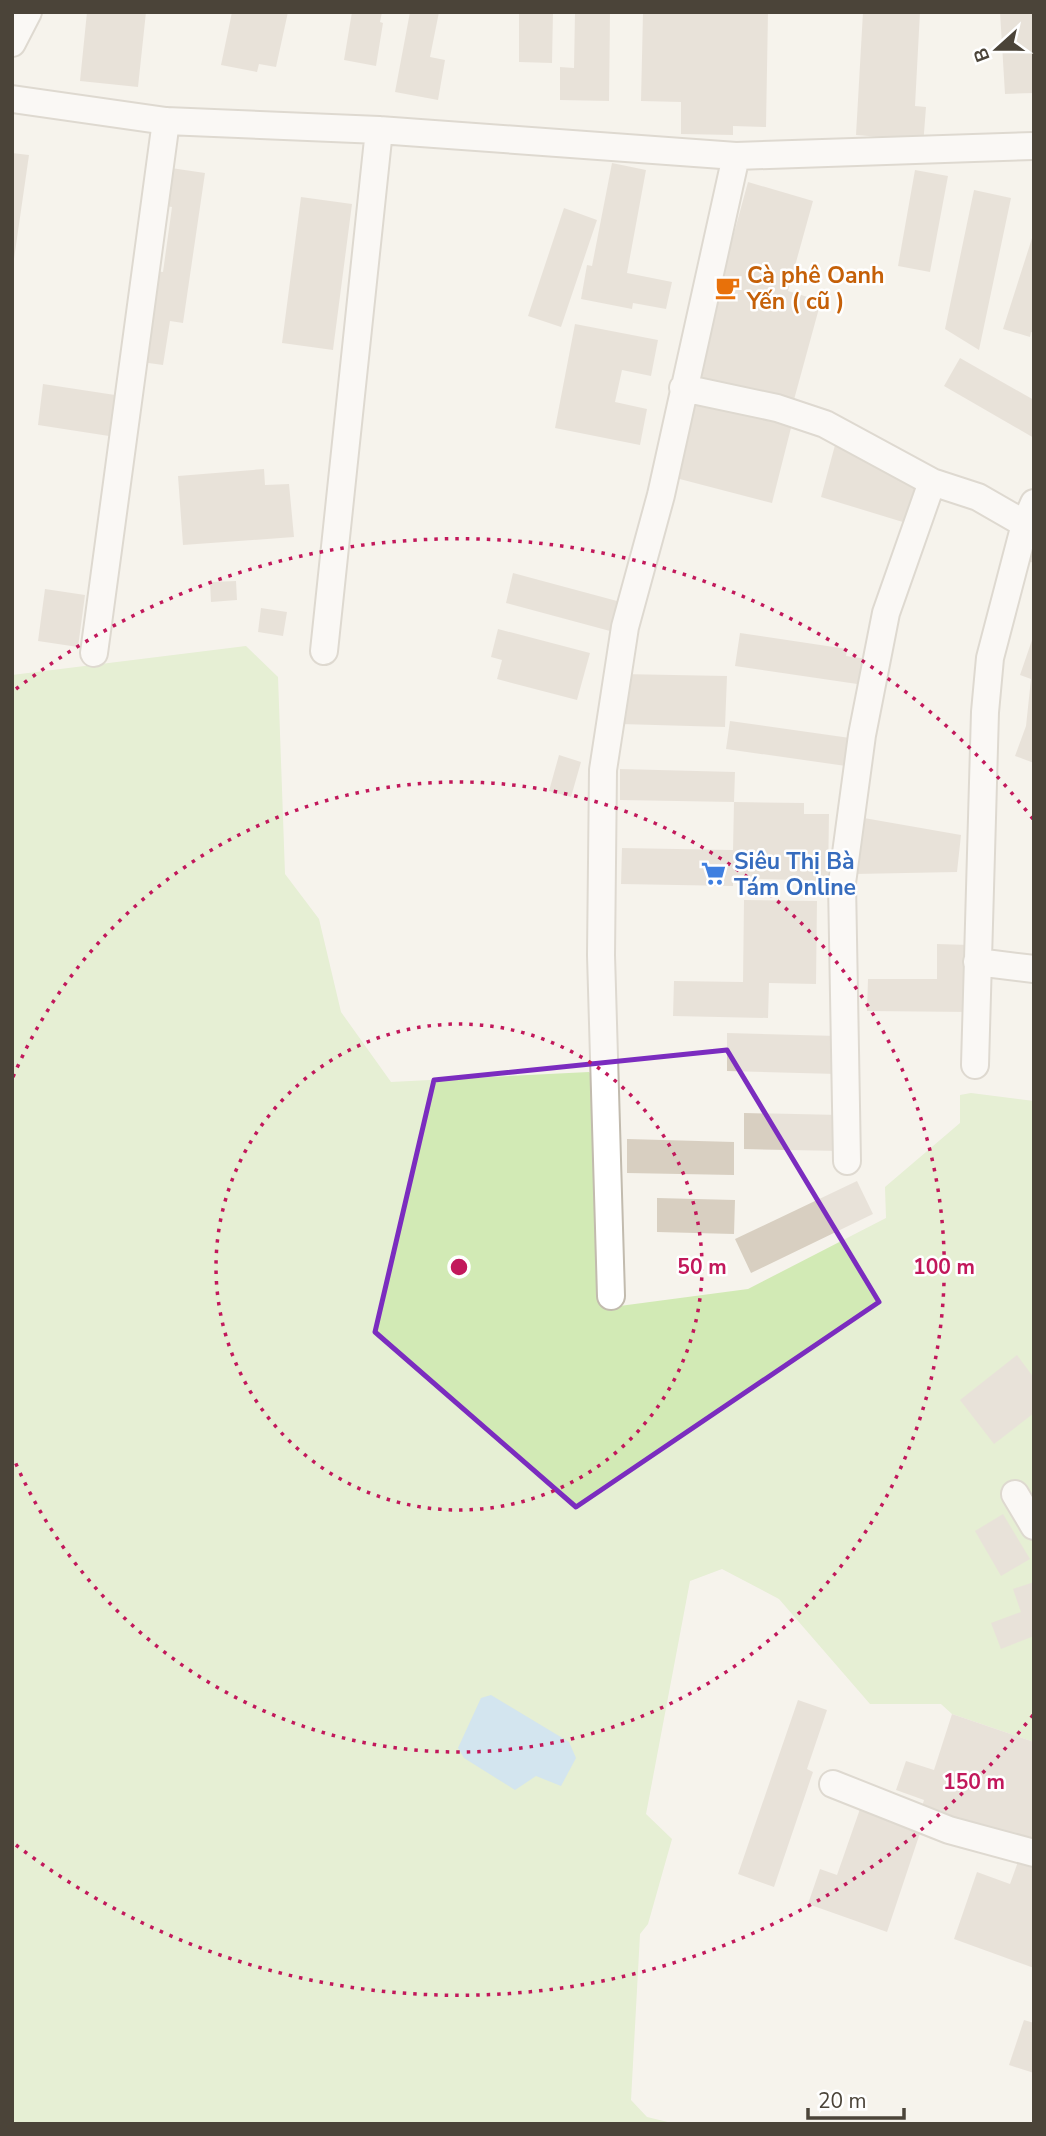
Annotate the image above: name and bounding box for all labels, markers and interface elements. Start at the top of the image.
north arrow [962,14,1032,84]
text: B [968,44,997,65]
place label: Cà phê Oanh Yến ( cũ ) [746,260,884,317]
cafe icon: Cà phê Oanh Yến ( cũ ) [713,274,741,302]
place label: Siêu Thị Bà Tám Online [734,846,856,903]
supermarket icon: Siêu Thị Bà Tám Online [700,860,728,888]
text: 50 m [677,1253,727,1281]
text: 100 m [913,1253,975,1281]
centre of rings [447,1255,471,1279]
text: 150 m [943,1768,1005,1796]
scale bar [808,2076,904,2120]
text: 20 m [818,2087,867,2115]

